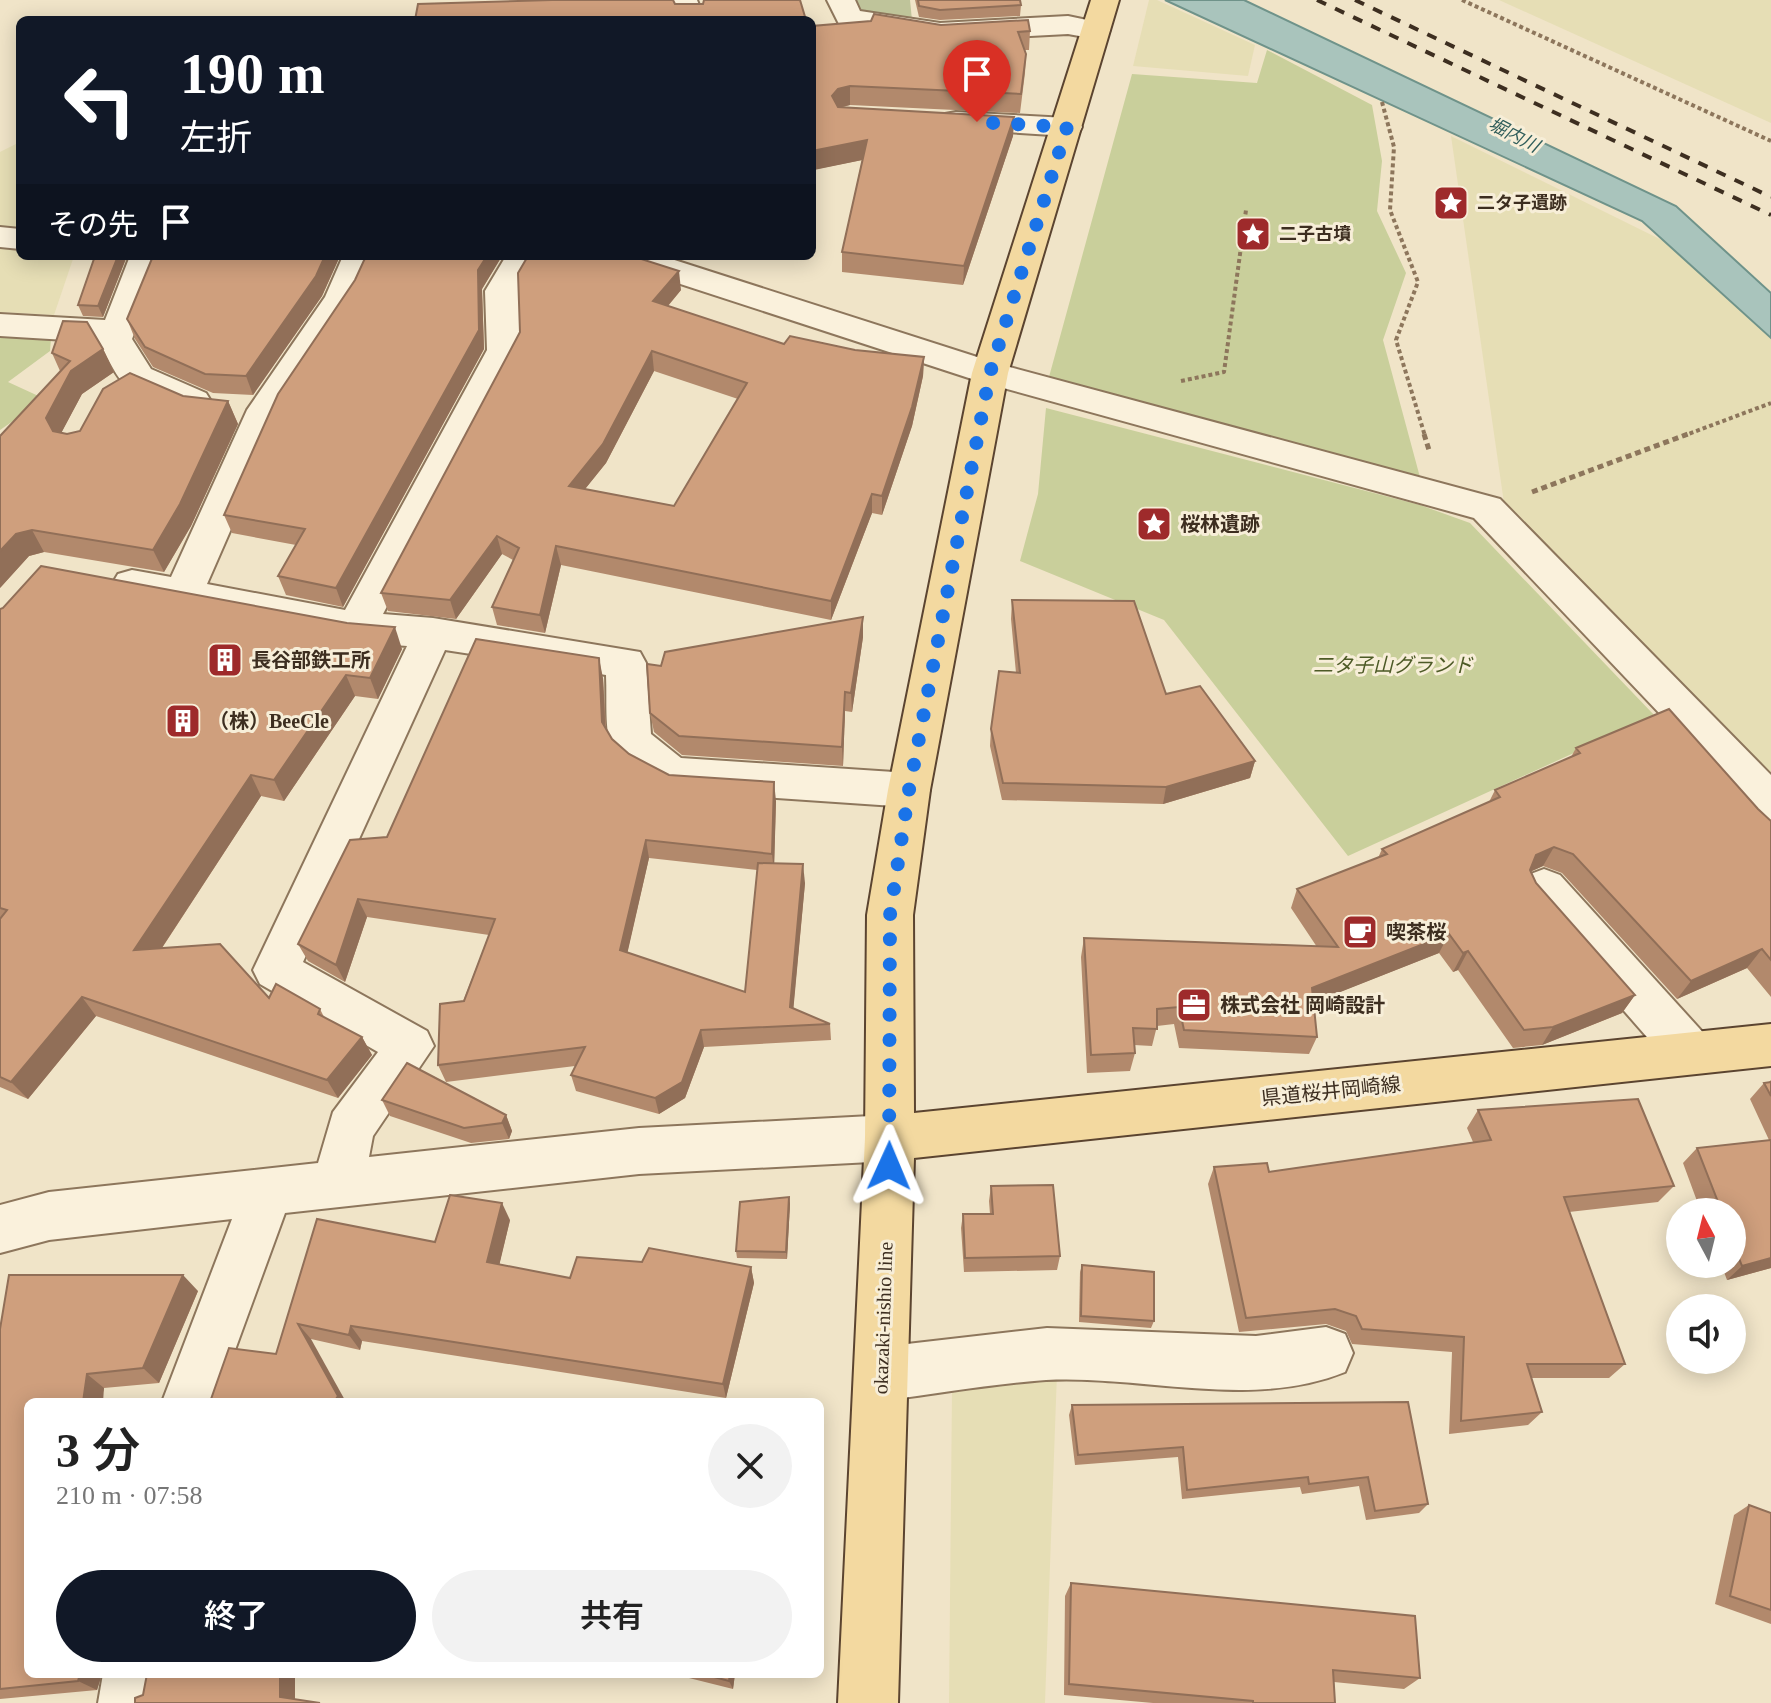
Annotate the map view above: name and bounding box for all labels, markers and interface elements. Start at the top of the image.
pin [943,40,1011,122]
text: 190 m [180,43,325,105]
icon: left [48,48,152,152]
icon: arrive [955,52,999,96]
water label: 堀内川 [1485,114,1544,157]
text: 左折 [180,118,252,158]
place icon: 二タ子遺跡 [1432,184,1470,222]
place label: 二タ子遺跡 [1477,193,1567,213]
icon: arrive [154,200,198,244]
text: その先 [48,208,138,241]
place icon: 二子古墳 [1234,215,1272,253]
place label: 二子古墳 [1279,224,1351,244]
place icon: 桜林遺跡 [1135,505,1173,543]
place label: 桜林遺跡 [1180,513,1260,535]
building icon: 長谷部鉄工所 [206,641,244,679]
place label: 長谷部鉄工所 [251,649,371,671]
park label: 二タ子山グランド [1313,654,1474,676]
building icon: （株）BeeCle [164,702,202,740]
place label: （株）BeeCle [209,710,329,732]
cafe icon: 喫茶桜 [1341,913,1379,951]
place label: 喫茶桜 [1386,921,1446,943]
office icon: 株式会社 岡崎設計 [1175,986,1213,1024]
place label: 株式会社 岡崎設計 [1220,994,1385,1016]
street label: 県道桜井岡崎線 [1260,1073,1402,1109]
position arrow [847,1124,931,1208]
north arrow [1666,1198,1746,1278]
map controls [1666,1198,1746,1374]
street label: okazaki-nishio line [869,1241,897,1395]
button: sound [1666,1294,1746,1374]
text: 3 分 [56,1424,140,1477]
button: close [708,1424,792,1508]
text: 210 m · 07:58 [56,1481,203,1510]
button: 終了 [56,1570,416,1662]
button: 共有 [432,1570,792,1662]

